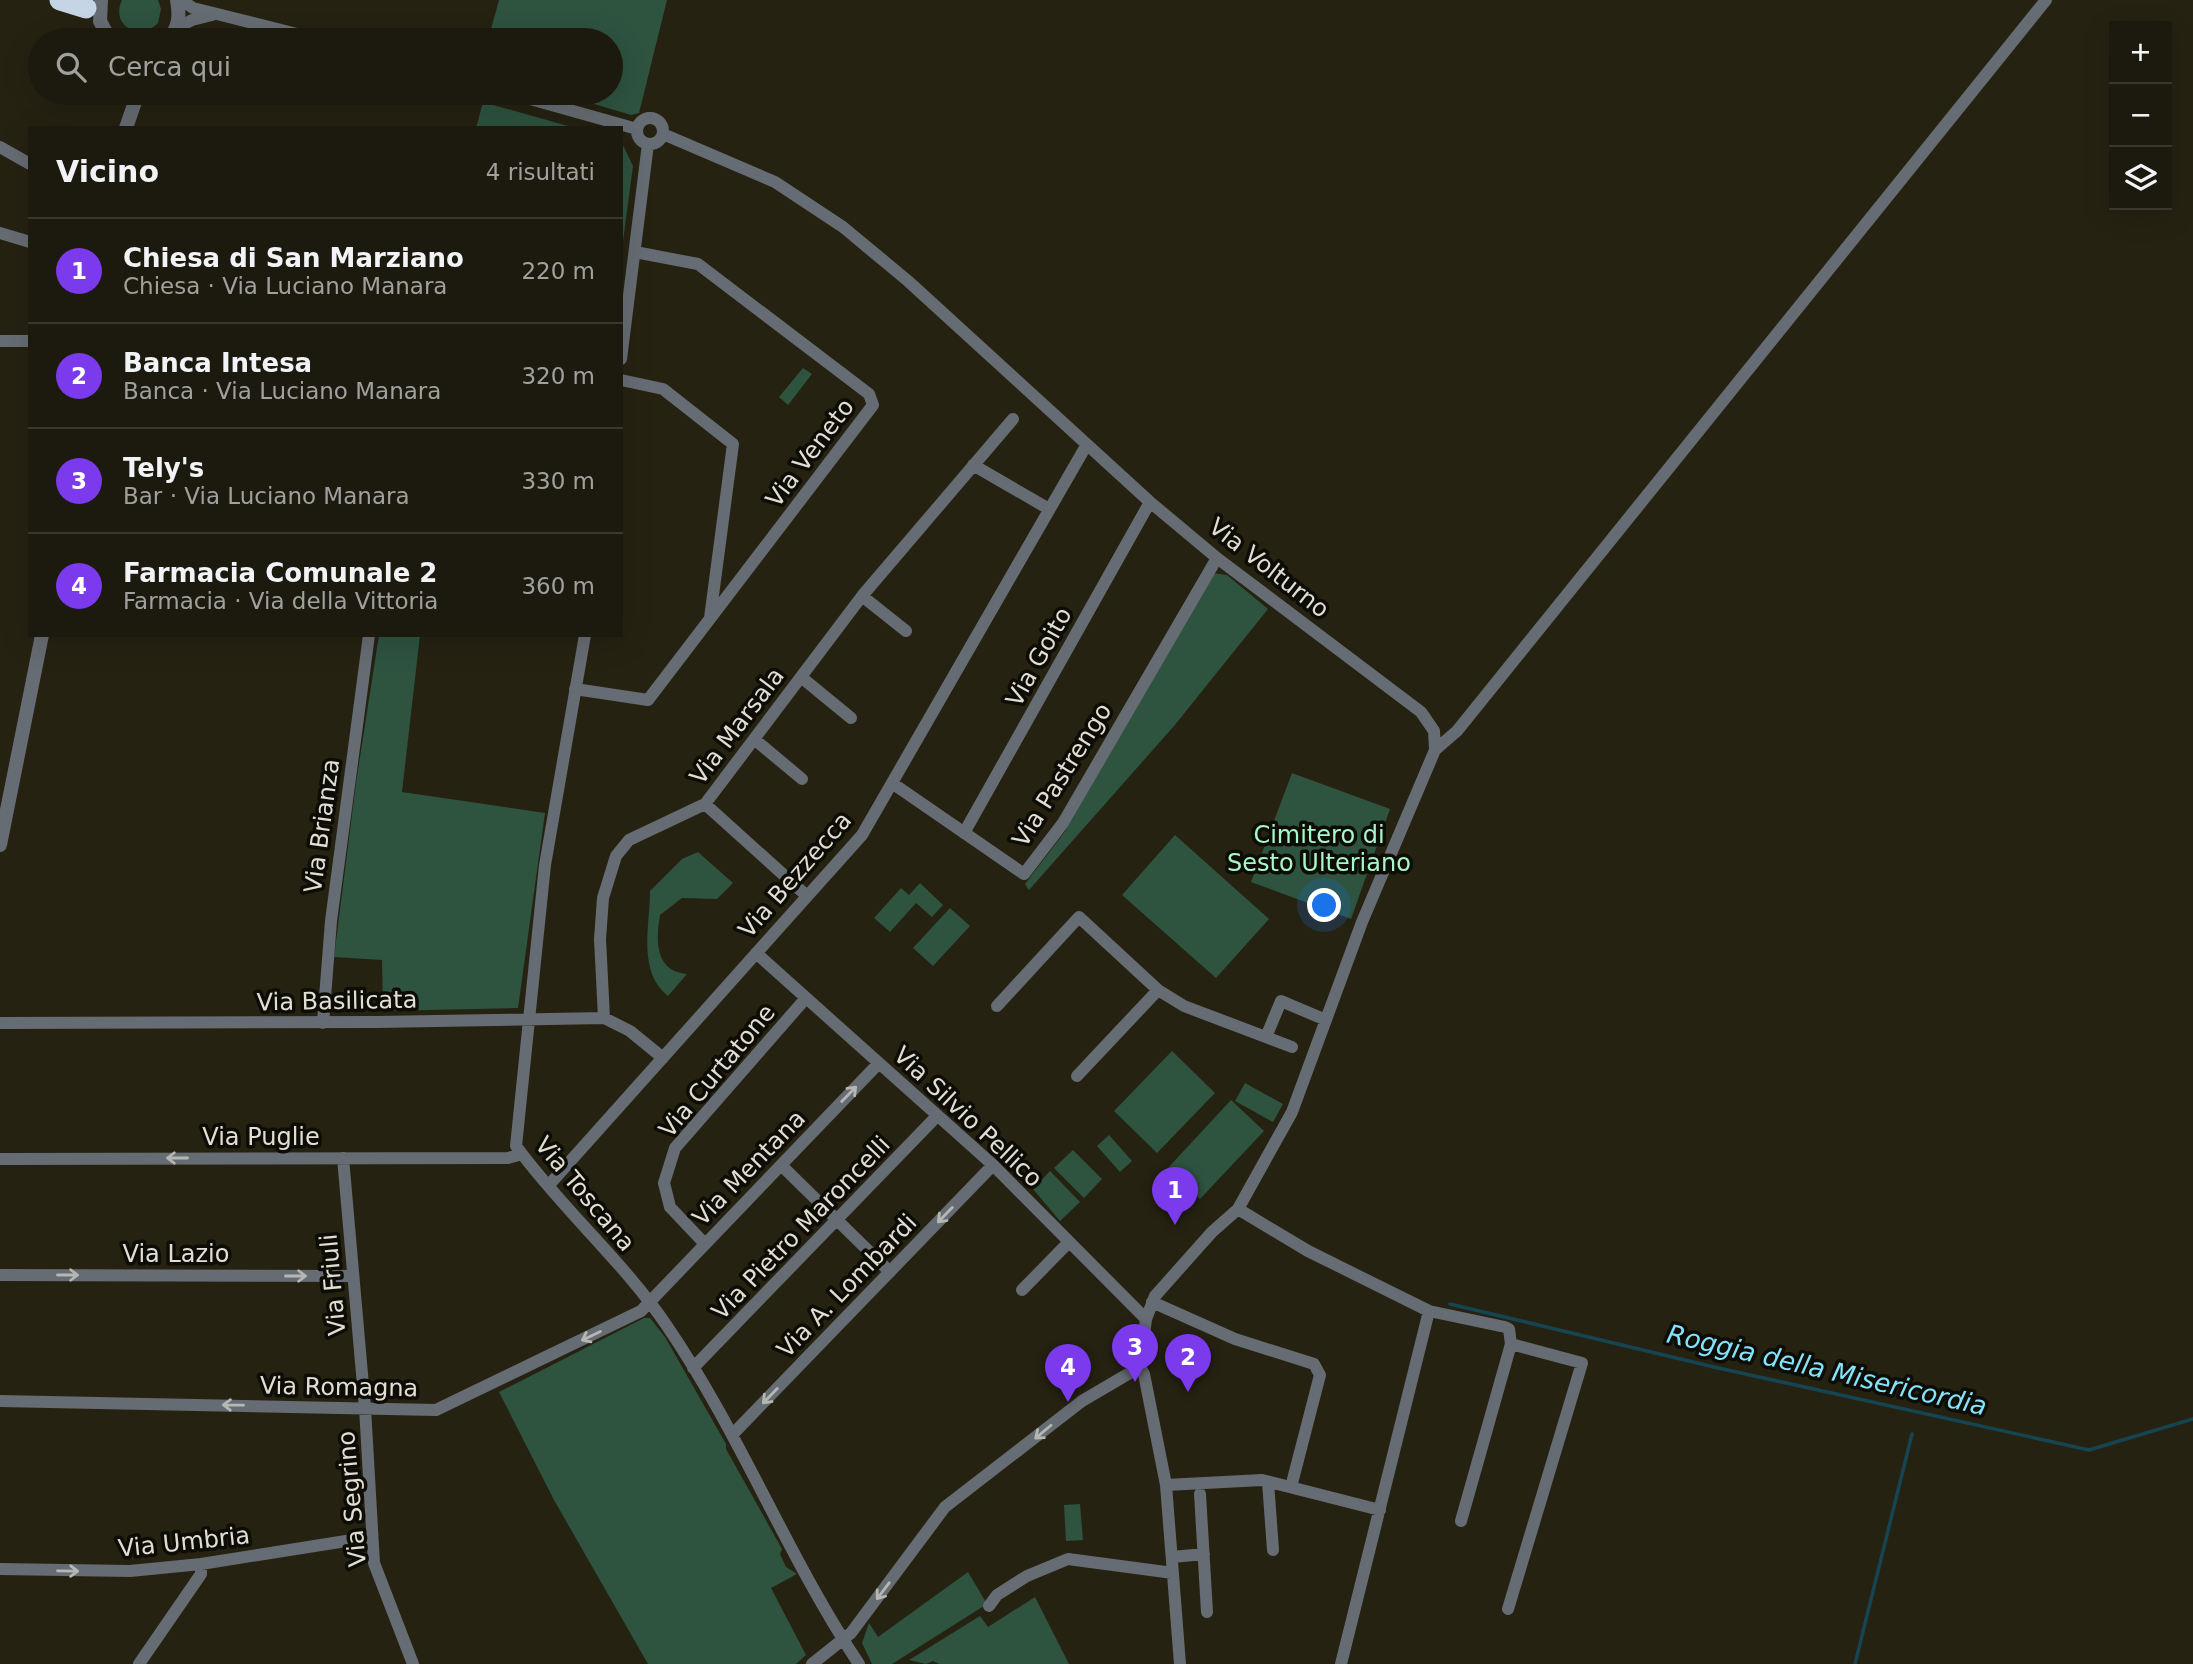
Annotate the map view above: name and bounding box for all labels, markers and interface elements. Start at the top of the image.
map controls [2109,21,2172,210]
button: + [2109,21,2172,84]
search box [28,28,623,105]
icon: search [52,48,90,86]
text: Cerca qui [108,52,231,82]
button: − [2109,84,2172,147]
button: layers [2109,147,2172,210]
text: Vicino [56,154,159,189]
text: 4 risultati [486,159,595,185]
text: Chiesa di San Marziano [123,243,464,273]
text: 1 [71,258,87,284]
text: 220 m [521,258,595,284]
text: Chiesa · Via Luciano Manara [123,273,447,299]
text: Banca Intesa [123,348,312,378]
text: 2 [71,363,87,389]
text: 320 m [521,363,595,389]
text: Banca · Via Luciano Manara [123,378,441,404]
street label: Via Veneto [760,393,860,513]
text: Tely's [123,453,204,483]
text: 3 [71,468,87,494]
text: 330 m [521,468,595,494]
text: Bar · Via Luciano Manara [123,483,410,509]
street label: Via Volturno [1203,512,1335,624]
text: Farmacia Comunale 2 [123,558,437,588]
text: 4 [71,573,87,599]
text: 360 m [521,573,595,599]
text: Farmacia · Via della Vittoria [123,588,438,614]
street label: Via Goito [1000,603,1078,711]
street label: Via Marsala [684,662,790,790]
street label: Via Pastrengo [1007,698,1117,852]
street label: Via Brianza [299,757,345,895]
street label: Via Bezzecca [733,806,857,944]
park label: Cimitero di Sesto Ulteriano [1227,821,1411,877]
your location [1307,888,1341,922]
street label: Via Basilicata [256,986,418,1016]
street label: Via Curtatone [653,999,781,1143]
street label: Via Silvio Pellico [888,1041,1048,1193]
one-way arrow [841,1085,858,1102]
street label: Via Mentana [687,1104,811,1232]
street label: Via Puglie [202,1123,320,1151]
street label: Via Toscana [529,1131,641,1257]
street label: Via Pietro Maroncelli [706,1131,896,1325]
one-way arrow [165,1152,188,1165]
pin: 1 [1152,1167,1198,1225]
one-way arrow [937,1206,954,1223]
street label: Via A. Lombardi [771,1208,923,1364]
street label: Via Friuli [315,1233,351,1337]
street label: Via Lazio [123,1240,229,1268]
one-way arrow [56,1268,79,1282]
one-way arrow [284,1269,307,1283]
water label: Roggia della Misericordia [1664,1319,1990,1421]
pin: 3 [1112,1324,1158,1382]
one-way arrow [581,1329,602,1343]
pin: 2 [1165,1334,1211,1392]
pin: 4 [1045,1344,1091,1402]
street label: Via Romagna [260,1372,418,1402]
one-way arrow [762,1387,779,1404]
one-way arrow [222,1399,245,1412]
one-way arrow [1034,1424,1052,1440]
street label: Via Segrino [332,1430,372,1568]
street label: Via Umbria [117,1521,251,1563]
one-way arrow [56,1564,79,1577]
one-way arrow [876,1581,891,1600]

